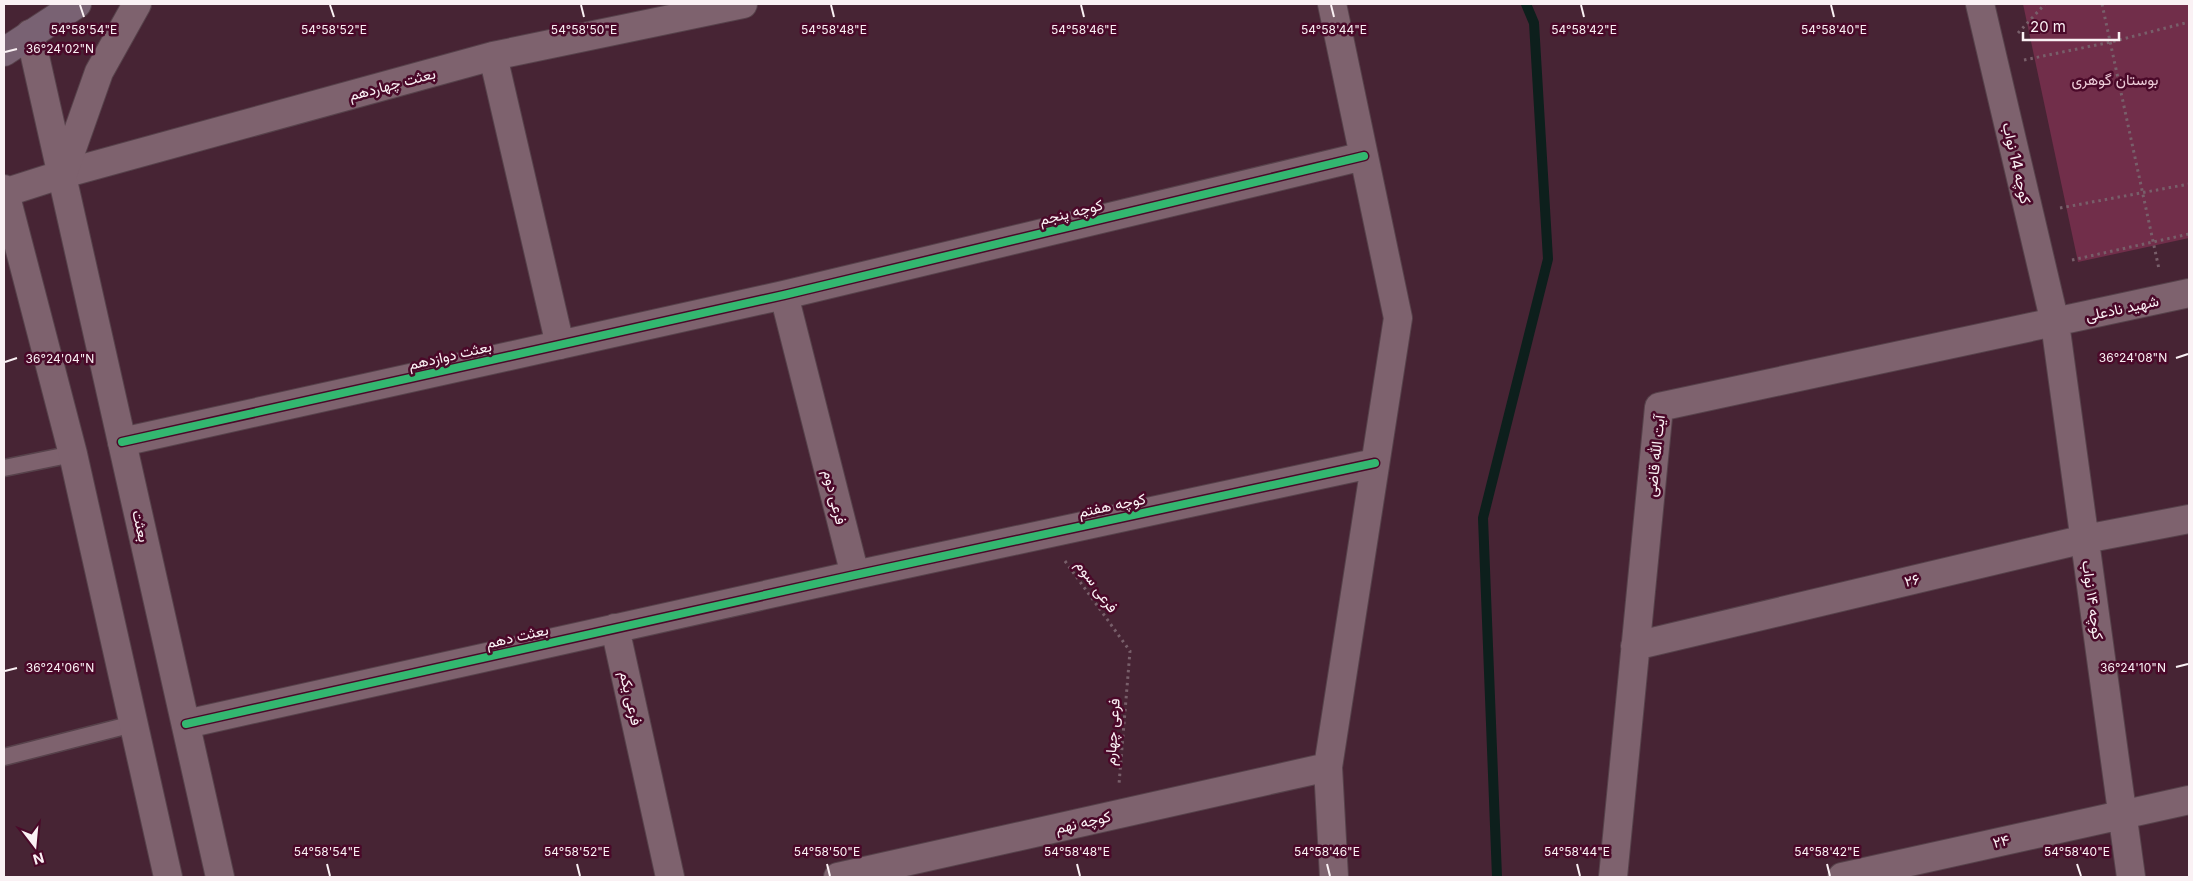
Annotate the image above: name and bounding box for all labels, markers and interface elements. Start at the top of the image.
scale bar [2023,10,2119,42]
text: 20 m [2030,17,2066,36]
text: 54°58'54"E [51,22,117,37]
text: 54°58'52"E [301,22,367,37]
text: 54°58'50"E [551,22,617,37]
text: 54°58'48"E [801,22,867,37]
text: 54°58'46"E [1051,22,1117,37]
text: 54°58'44"E [1301,22,1367,37]
text: 54°58'42"E [1551,22,1617,37]
text: 54°58'40"E [1801,22,1867,37]
text: 36°24'02"N [26,41,94,56]
street label: بعثت چهاردهم [347,63,438,106]
park label: بوستان گوهری [2071,70,2159,90]
street label: کوچه 14 نواب [1997,120,2036,206]
street label: کوچه پنجم [1037,195,1105,230]
street label: شهید نادعلی [2084,291,2161,326]
street label: بعثت دوازدهم [406,336,494,375]
text: 36°24'08"N [2099,350,2167,365]
text: 36°24'04"N [26,351,94,366]
street label: آیت الله قاضی [1641,412,1670,498]
street label: فرعی دوم [818,468,851,527]
street label: کوچه هفتم [1077,489,1148,522]
street label: بعثت [128,508,154,544]
street label: فرعی سوم [1071,556,1123,617]
street label: کوچه ۱۴ نواب [2077,559,2108,641]
street label: ۲۶ [1902,569,1922,591]
street label: بعثت دهم [484,620,550,653]
text: 36°24'06"N [26,660,94,675]
text: 36°24'10"N [2100,660,2166,675]
street label: فرعی یکم [615,669,646,727]
street label: فرعی چهارم [1100,697,1125,766]
street label: کوچه نهم [1053,806,1113,839]
north arrow [10,821,60,871]
street label: ۲۴ [1991,830,2012,852]
text: 54°58'54"E [294,844,360,859]
text: 54°58'52"E [544,844,610,859]
text: 54°58'50"E [794,844,860,859]
text: 54°58'48"E [1044,844,1110,859]
text: 54°58'46"E [1294,844,1360,859]
text: 54°58'44"E [1544,844,1610,859]
text: 54°58'42"E [1794,844,1860,859]
text: 54°58'40"E [2044,844,2110,859]
text: N [31,849,46,869]

